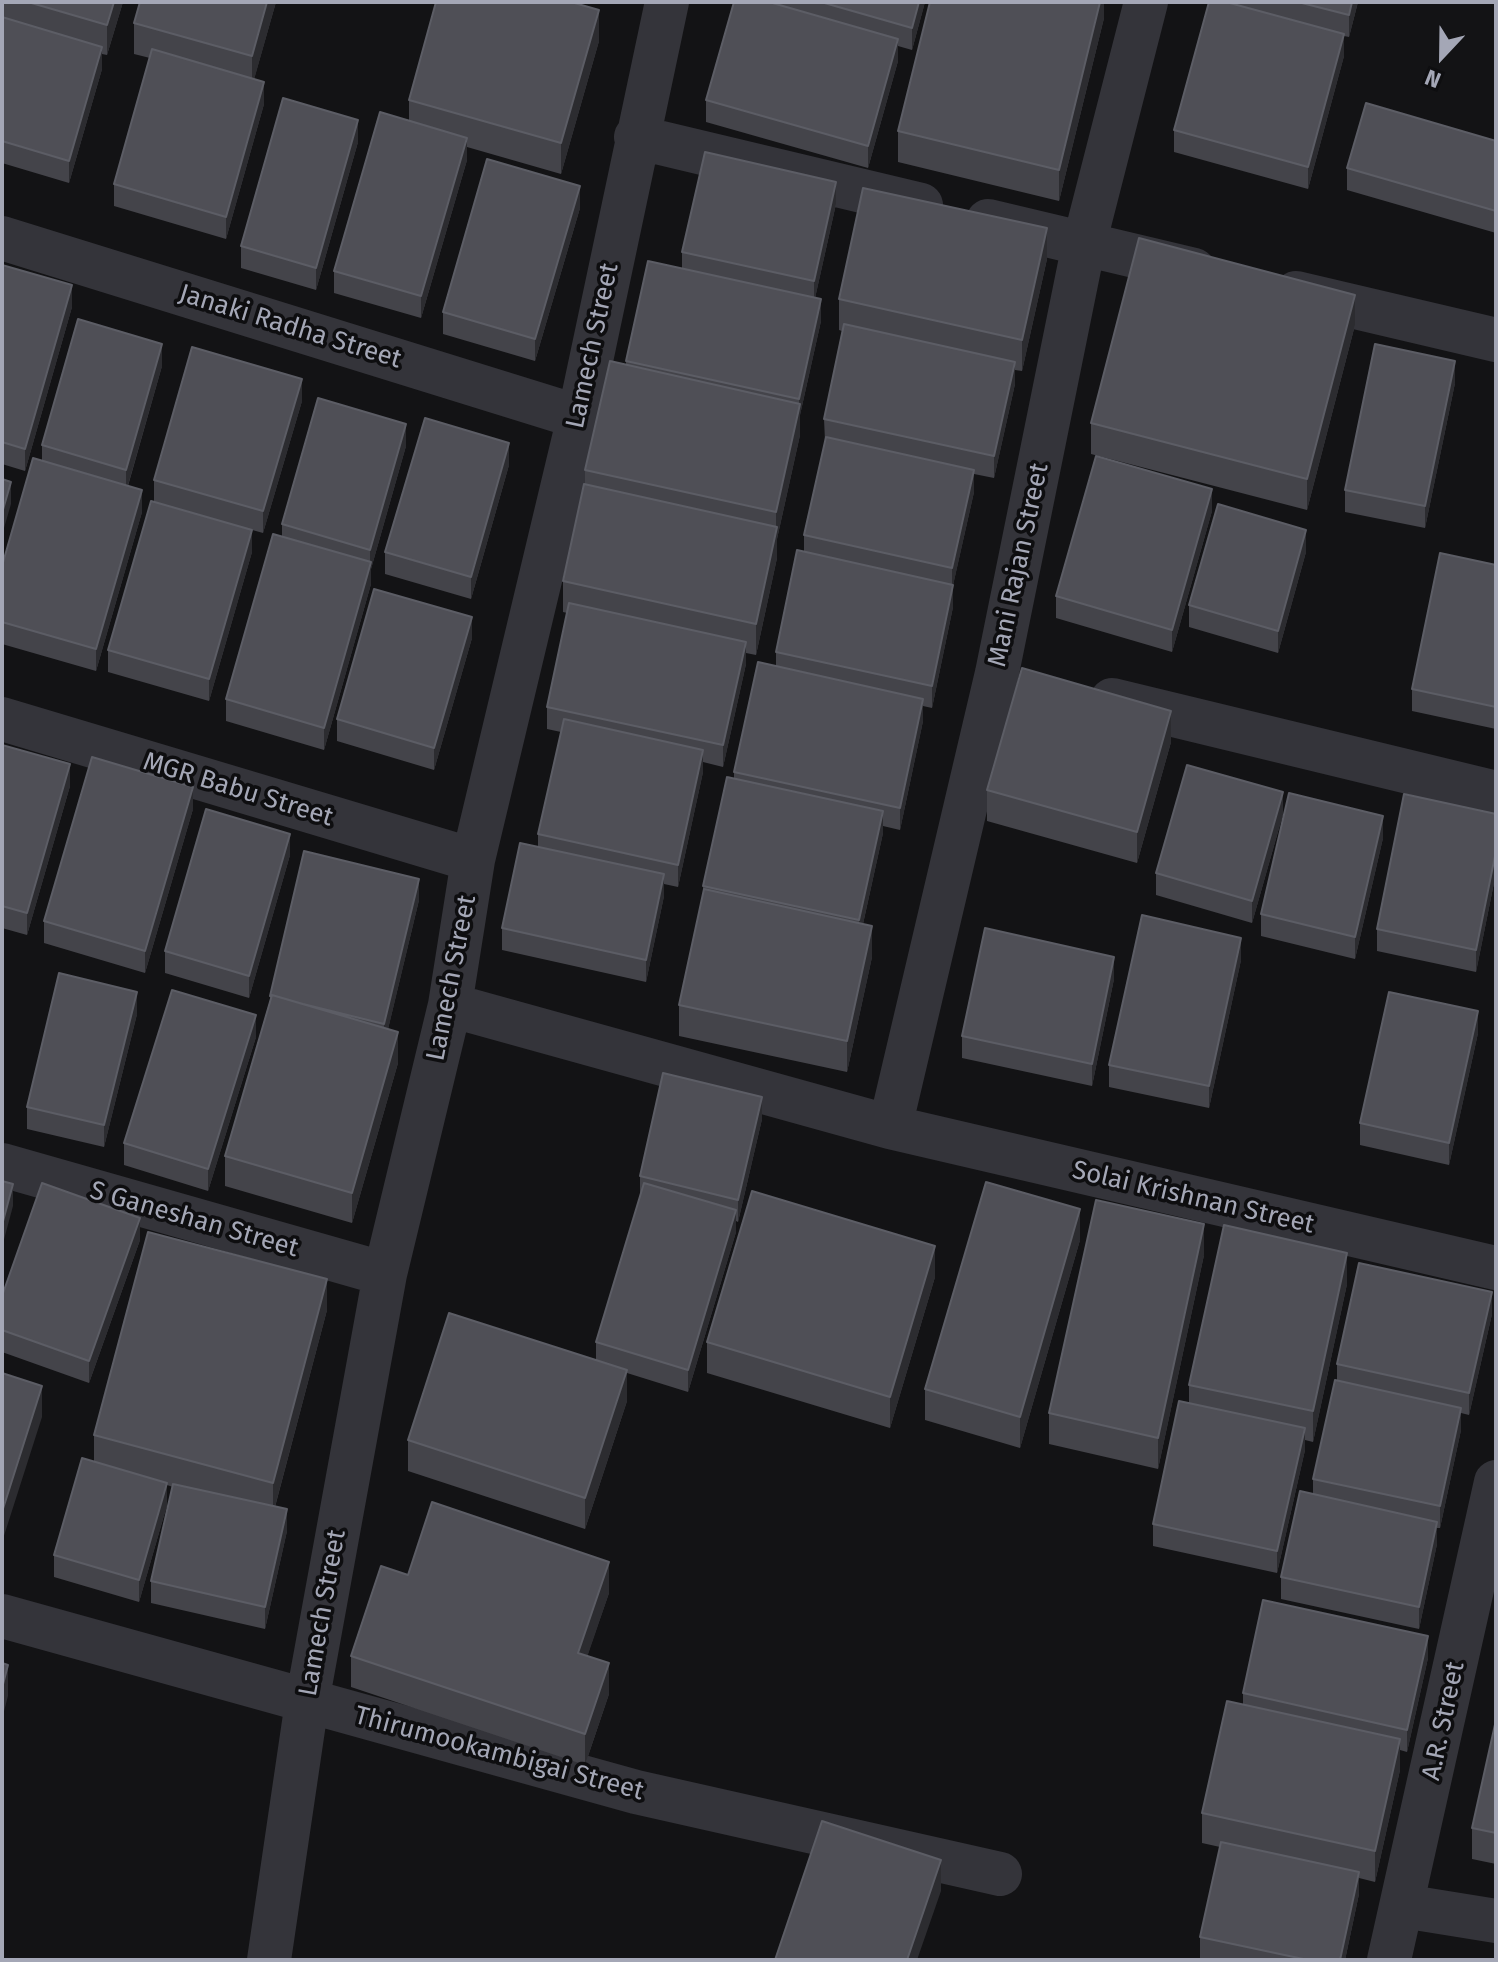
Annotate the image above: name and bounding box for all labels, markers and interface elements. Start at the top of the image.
north arrow [1402,16,1482,96]
text: N [1421,63,1445,94]
street label: Lamech Street [560,260,626,432]
street label: Janaki Radha Street [175,278,405,376]
street label: Mani Rajan Street [982,460,1056,670]
street label: MGR Babu Street [139,746,337,834]
street label: Lamech Street [421,892,483,1064]
street label: Solai Krishnan Street [1069,1155,1317,1241]
street label: S Ganeshan Street [86,1175,302,1265]
street label: Lamech Street [293,1527,353,1699]
street label: A.R. Street [1416,1659,1472,1783]
street label: Thirumookambigai Street [351,1700,647,1808]

